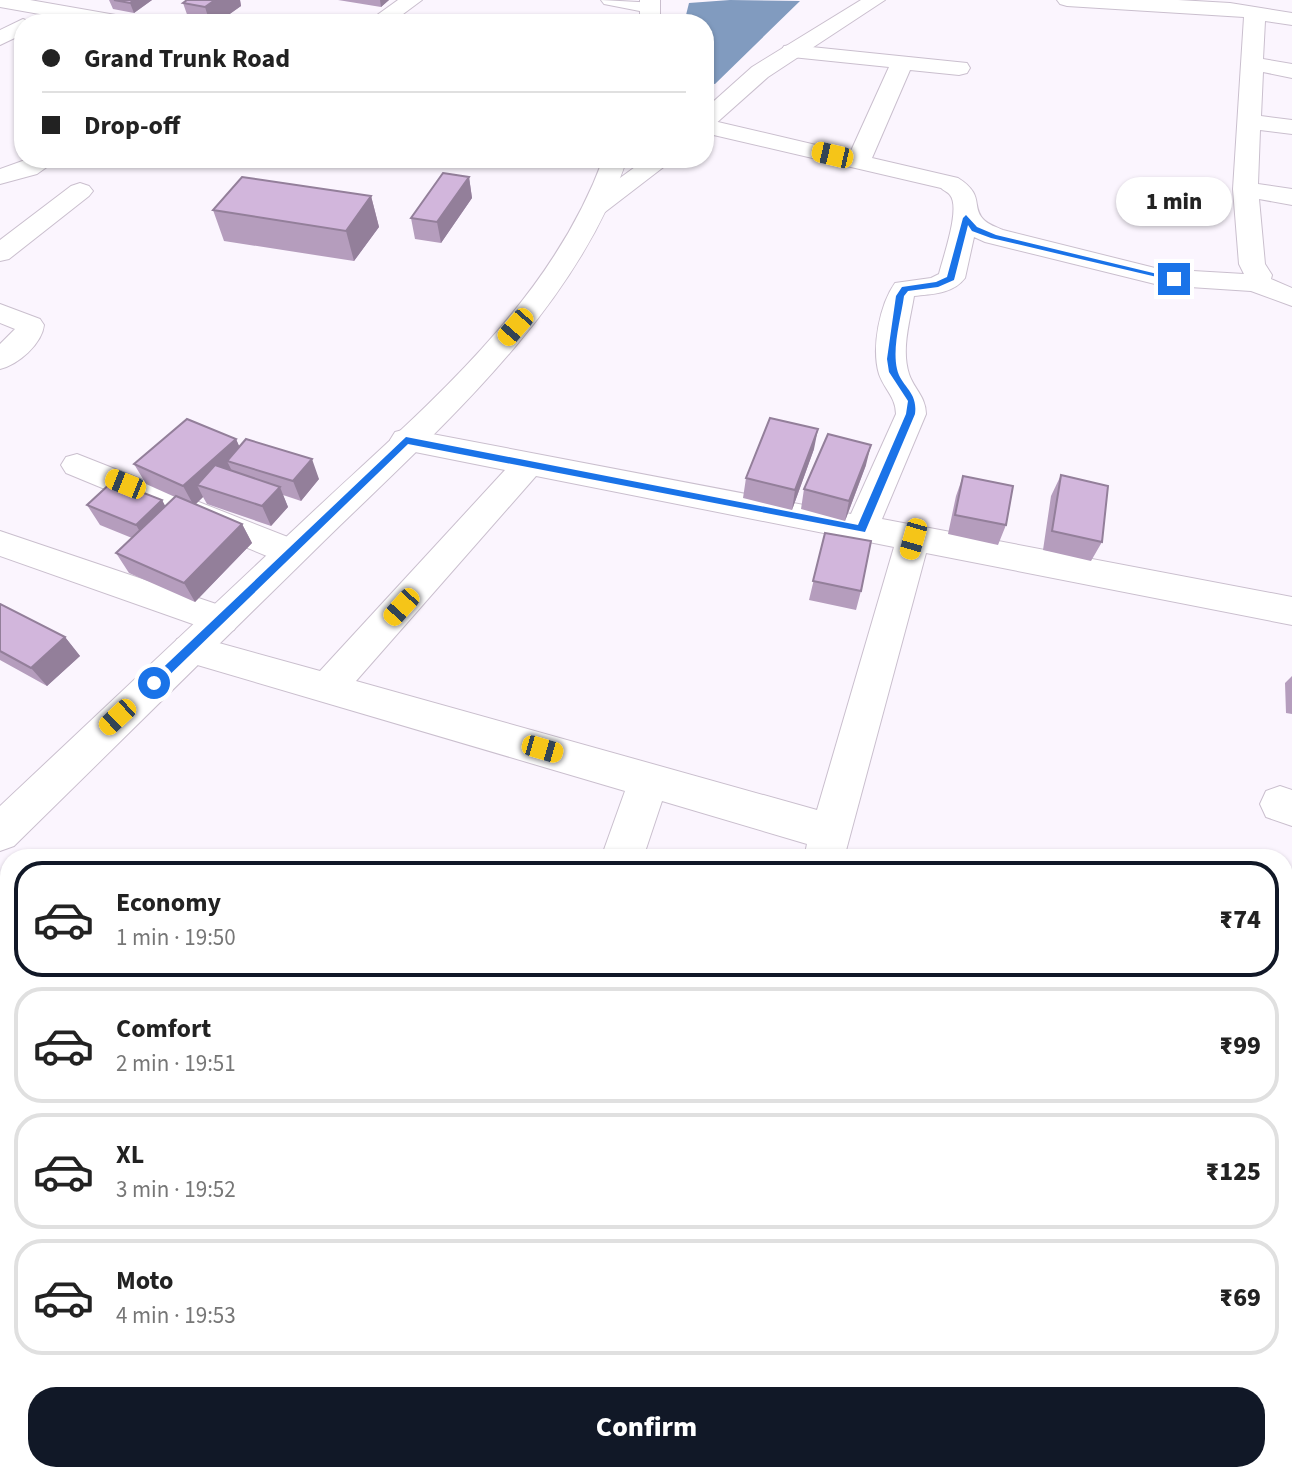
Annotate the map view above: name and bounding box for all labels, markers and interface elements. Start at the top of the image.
text: Grand Trunk Road [84,40,290,77]
text: Drop-off [84,107,180,144]
car [810,140,855,170]
callout: 1 min [1116,177,1232,226]
text: 1 min [1146,185,1202,218]
route end [1158,263,1190,295]
car [494,304,537,350]
car [102,466,149,502]
car [898,516,929,562]
car [380,584,423,630]
route start [138,667,170,699]
car [95,695,140,739]
car [519,733,566,765]
text: Economy [116,884,221,921]
icon: car [32,888,95,951]
text: ₹74 [1219,901,1261,938]
text: 1 min · 19:50 [116,921,236,954]
text: Comfort [116,1010,211,1047]
icon: car [32,1014,95,1077]
text: ₹99 [1219,1027,1261,1064]
text: 2 min · 19:51 [116,1047,236,1080]
text: XL [116,1136,144,1173]
icon: car [32,1140,95,1203]
text: ₹125 [1205,1153,1261,1190]
text: 3 min · 19:52 [116,1173,236,1206]
text: Moto [116,1262,173,1299]
icon: car [32,1266,95,1329]
text: ₹69 [1219,1279,1261,1316]
text: 4 min · 19:53 [116,1299,236,1332]
button: Confirm [28,1387,1265,1467]

